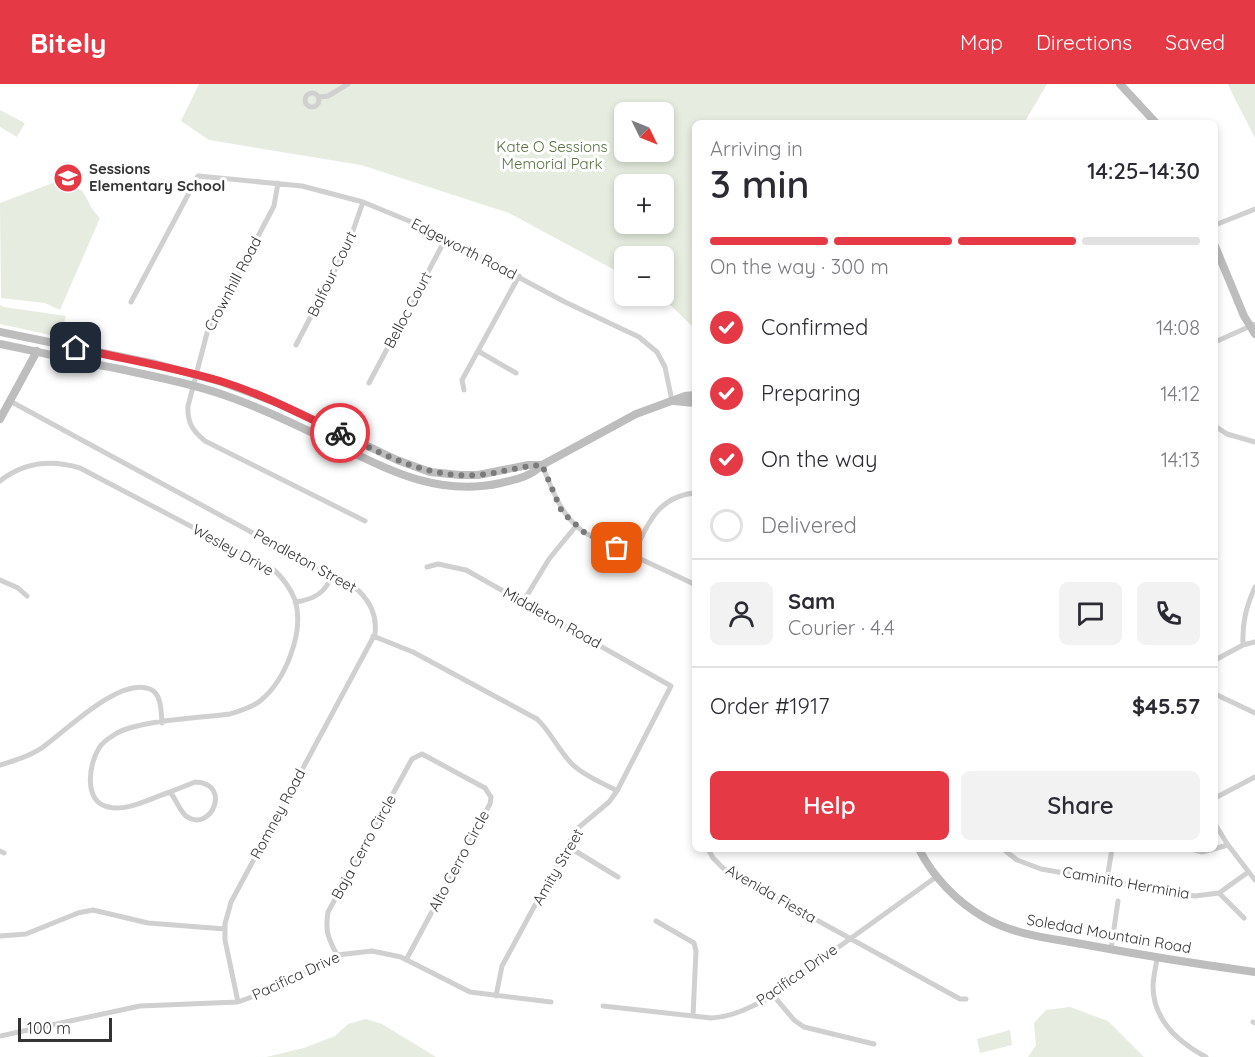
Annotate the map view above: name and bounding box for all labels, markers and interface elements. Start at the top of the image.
text: Bitely [30,25,106,60]
text: Map [960,29,1003,55]
text: Directions [1036,29,1132,55]
text: Saved [1165,29,1225,55]
north arrow [614,102,674,162]
map controls [614,102,674,306]
text: Arriving in [710,136,803,161]
park label: Kate O Sessions Memorial Park [496,137,608,173]
text: 14:25–14:30 [1087,157,1200,185]
place label: Sessions Elementary School [89,159,225,195]
text: 3 min [710,159,809,208]
school or university icon: Sessions Elementary School [52,162,84,194]
button: + [614,174,674,234]
street label: Edgeworth Road [408,214,520,283]
street label: Balfour Court [303,228,360,320]
street label: Crownhill Road [200,233,265,334]
button: − [614,246,674,306]
text: On the way · 300 m [710,254,889,279]
street label: Belloc Court [379,268,436,351]
icon: check [710,311,743,344]
text: Confirmed [761,313,868,341]
text: 14:08 [1156,315,1200,340]
pin [50,322,101,373]
icon: home [59,331,92,364]
icon: check [710,377,743,410]
text: Preparing [761,379,861,407]
text: 14:12 [1160,381,1200,406]
courier [310,403,370,463]
icon: bike [324,417,357,450]
icon: check [710,443,743,476]
text: On the way [761,445,877,473]
text: 14:13 [1161,447,1200,472]
text: Delivered [761,511,857,539]
street label: Wesley Drive [189,519,277,580]
pin [591,522,642,573]
street label: Pendleton Street [251,524,360,597]
icon: bag [600,531,633,564]
button: person [710,582,773,645]
button: chat [1059,582,1122,645]
button: phone [1137,582,1200,645]
street label: Middleton Road [500,583,605,652]
text: Sam [788,587,835,615]
text: Courier · 4.4 [788,615,894,640]
text: Order #1917 [710,692,829,720]
text: $45.57 [1132,692,1200,720]
street label: Romney Road [246,765,309,862]
button: Help [710,771,949,840]
button: Share [961,771,1200,840]
street label: Baja Cerro Circle [327,791,400,902]
street label: Alto Cerro Circle [424,807,493,915]
street label: Amity Street [528,825,587,908]
street label: Avenida Fiesta [723,860,820,927]
street label: Caminito Herminia [1061,862,1191,903]
street label: Soledad Mountain Road [1025,910,1193,957]
street label: Pacifica Drive [753,940,841,1010]
street label: Pacifica Drive [249,947,343,1004]
scale bar [18,1015,112,1042]
text: 100 m [27,1018,71,1038]

